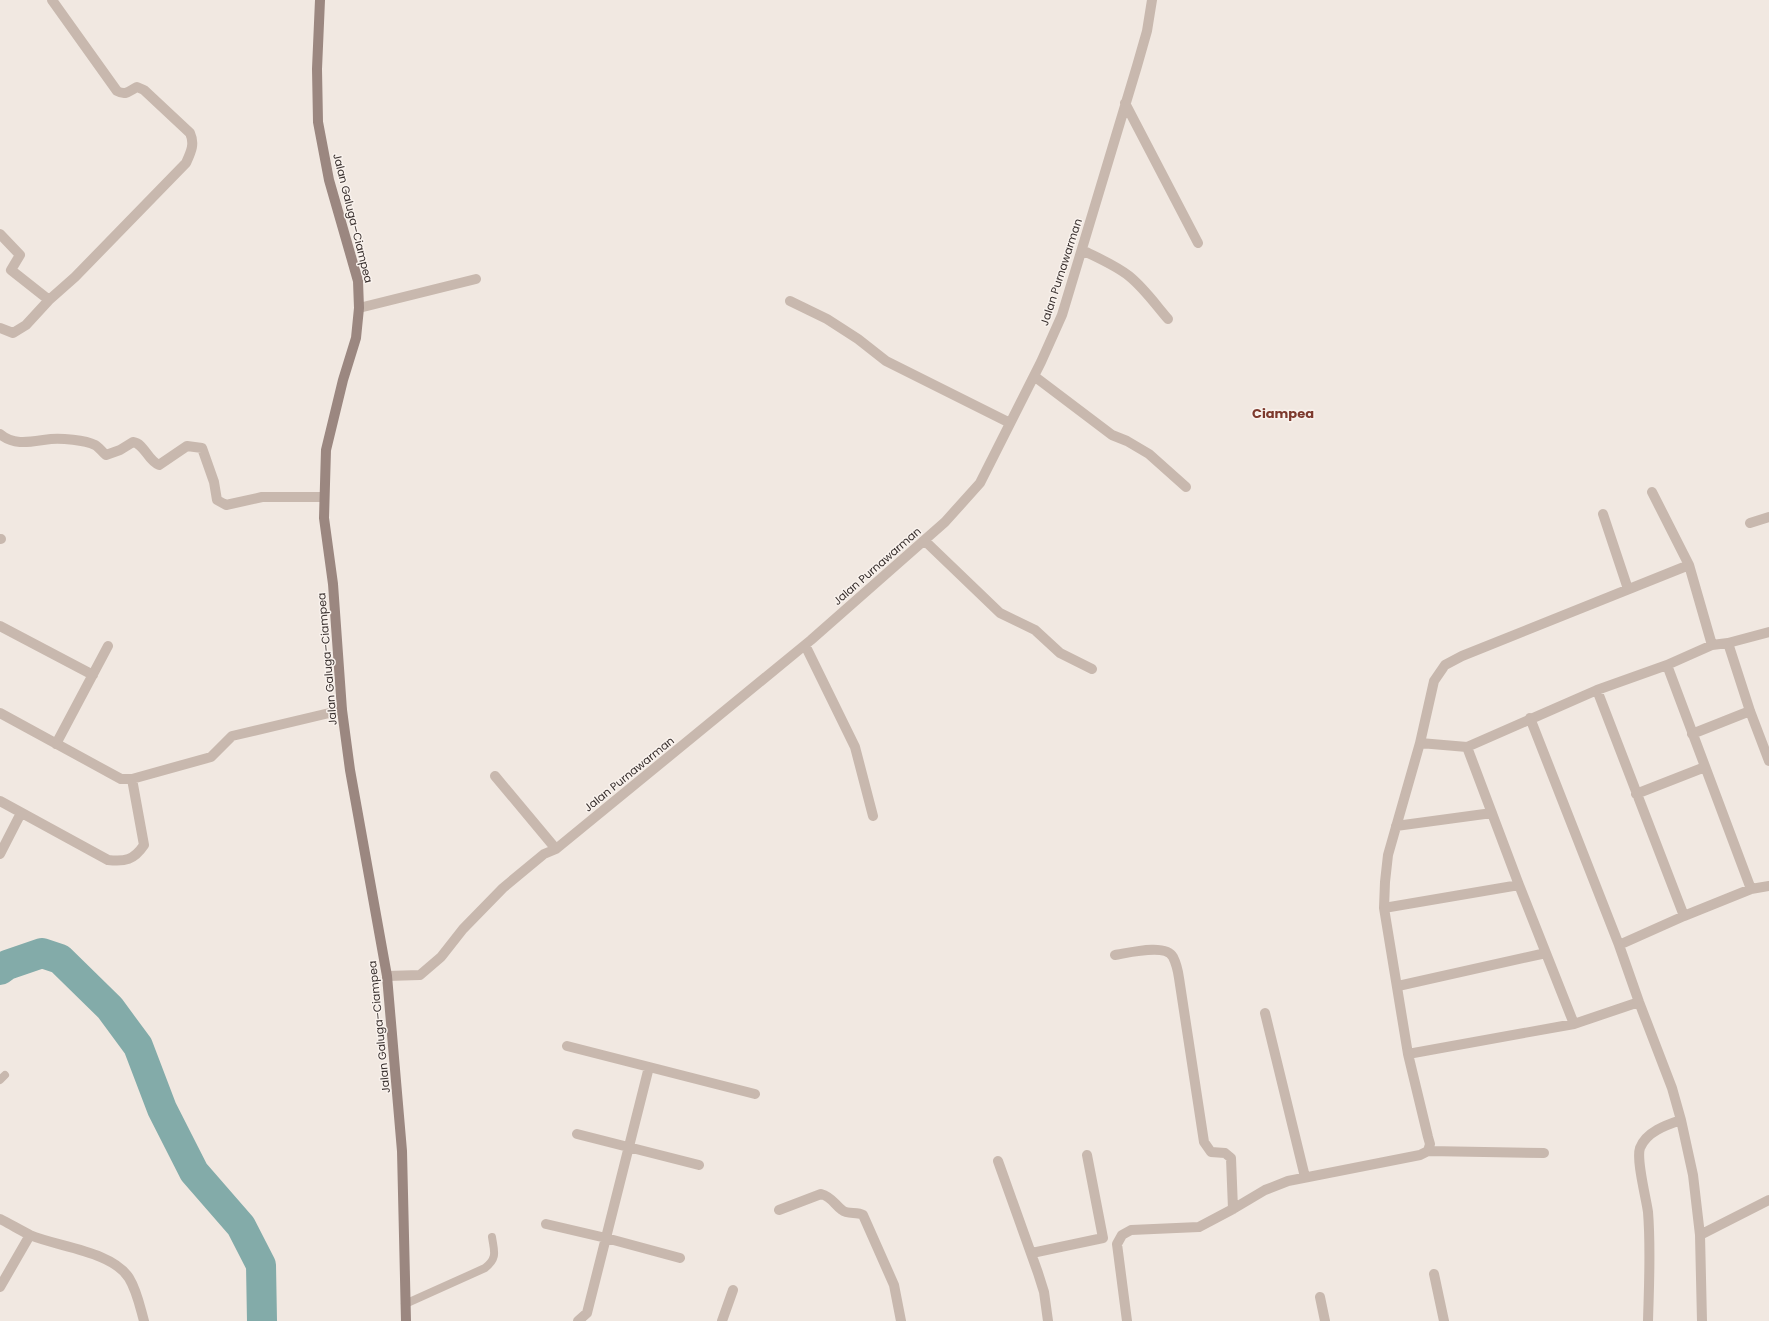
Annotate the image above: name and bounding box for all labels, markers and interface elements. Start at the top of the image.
street label: Jalan Galuga–Ciampea [329,151,377,285]
street label: Jalan Purnawarman [1036,216,1086,328]
district label: Ciampea [1252,404,1314,423]
street label: Jalan Purnawarman [830,523,924,609]
street label: Jalan Galuga–Ciampea [313,592,341,726]
street label: Jalan Purnawarman [581,733,677,815]
street label: Jalan Galuga–Ciampea [364,960,394,1094]

